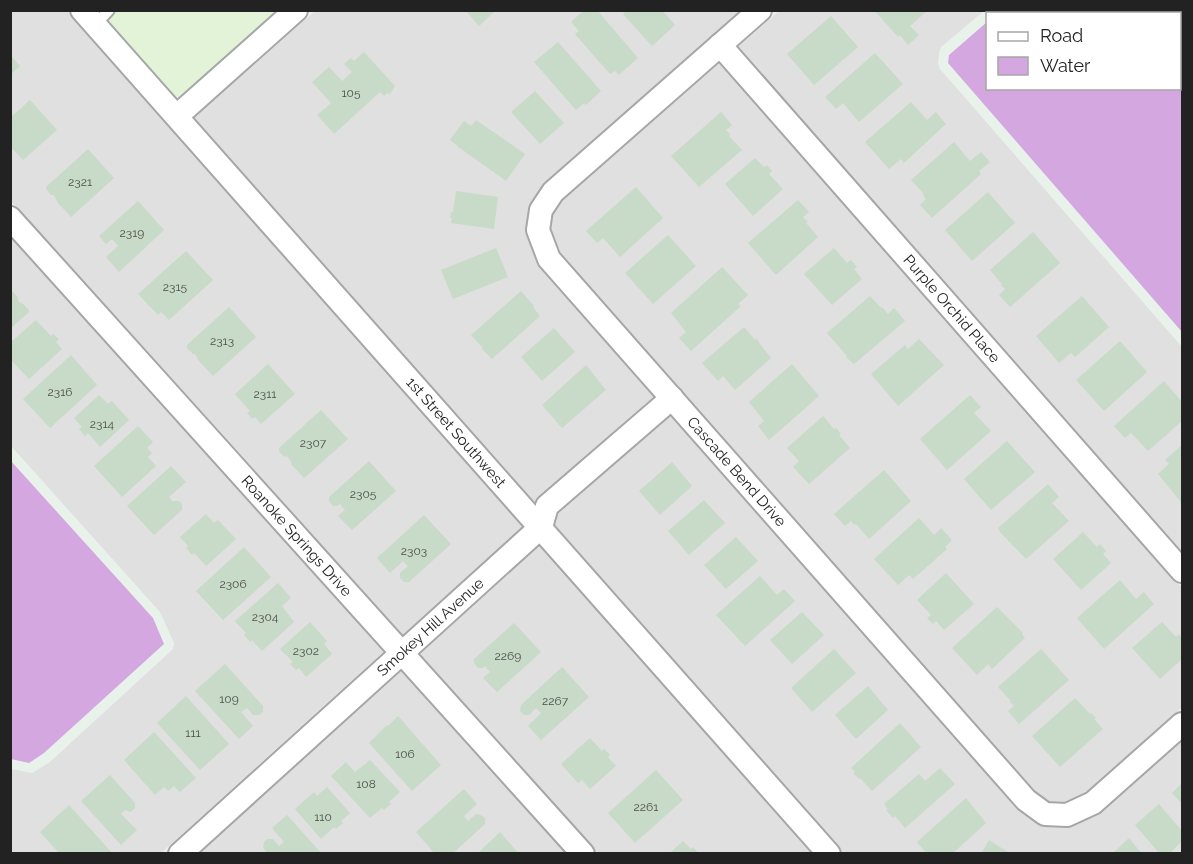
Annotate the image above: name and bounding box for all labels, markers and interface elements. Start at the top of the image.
legend [986,12,1181,90]
text: Road [1040,25,1083,46]
text: Water [1040,55,1091,76]
house number: 105 [341,86,361,100]
house number: 2321 [68,175,92,189]
house number: 2319 [120,226,144,240]
street label: Purple Orchid Place [899,251,1004,367]
house number: 2315 [163,280,188,294]
house number: 2313 [210,334,234,348]
street label: 1st Street Southwest [402,373,509,491]
house number: 2316 [47,385,73,399]
house number: 2311 [254,387,276,401]
street label: Cascade Bend Drive [683,413,790,531]
house number: 2314 [90,417,115,431]
house number: 2307 [300,436,327,450]
street label: Roanoke Springs Drive [237,472,356,600]
house number: 2305 [350,487,377,501]
house number: 2303 [401,544,427,558]
street label: Smokey Hill Avenue [373,574,488,680]
house number: 2306 [219,577,247,591]
house number: 2304 [252,610,279,624]
house number: 2302 [293,644,319,658]
house number: 2269 [495,649,521,663]
house number: 109 [219,692,239,706]
house number: 2267 [542,694,569,708]
house number: 111 [185,726,201,740]
house number: 106 [395,747,415,761]
house number: 108 [356,777,376,791]
house number: 2261 [634,800,658,814]
house number: 110 [314,810,332,824]

